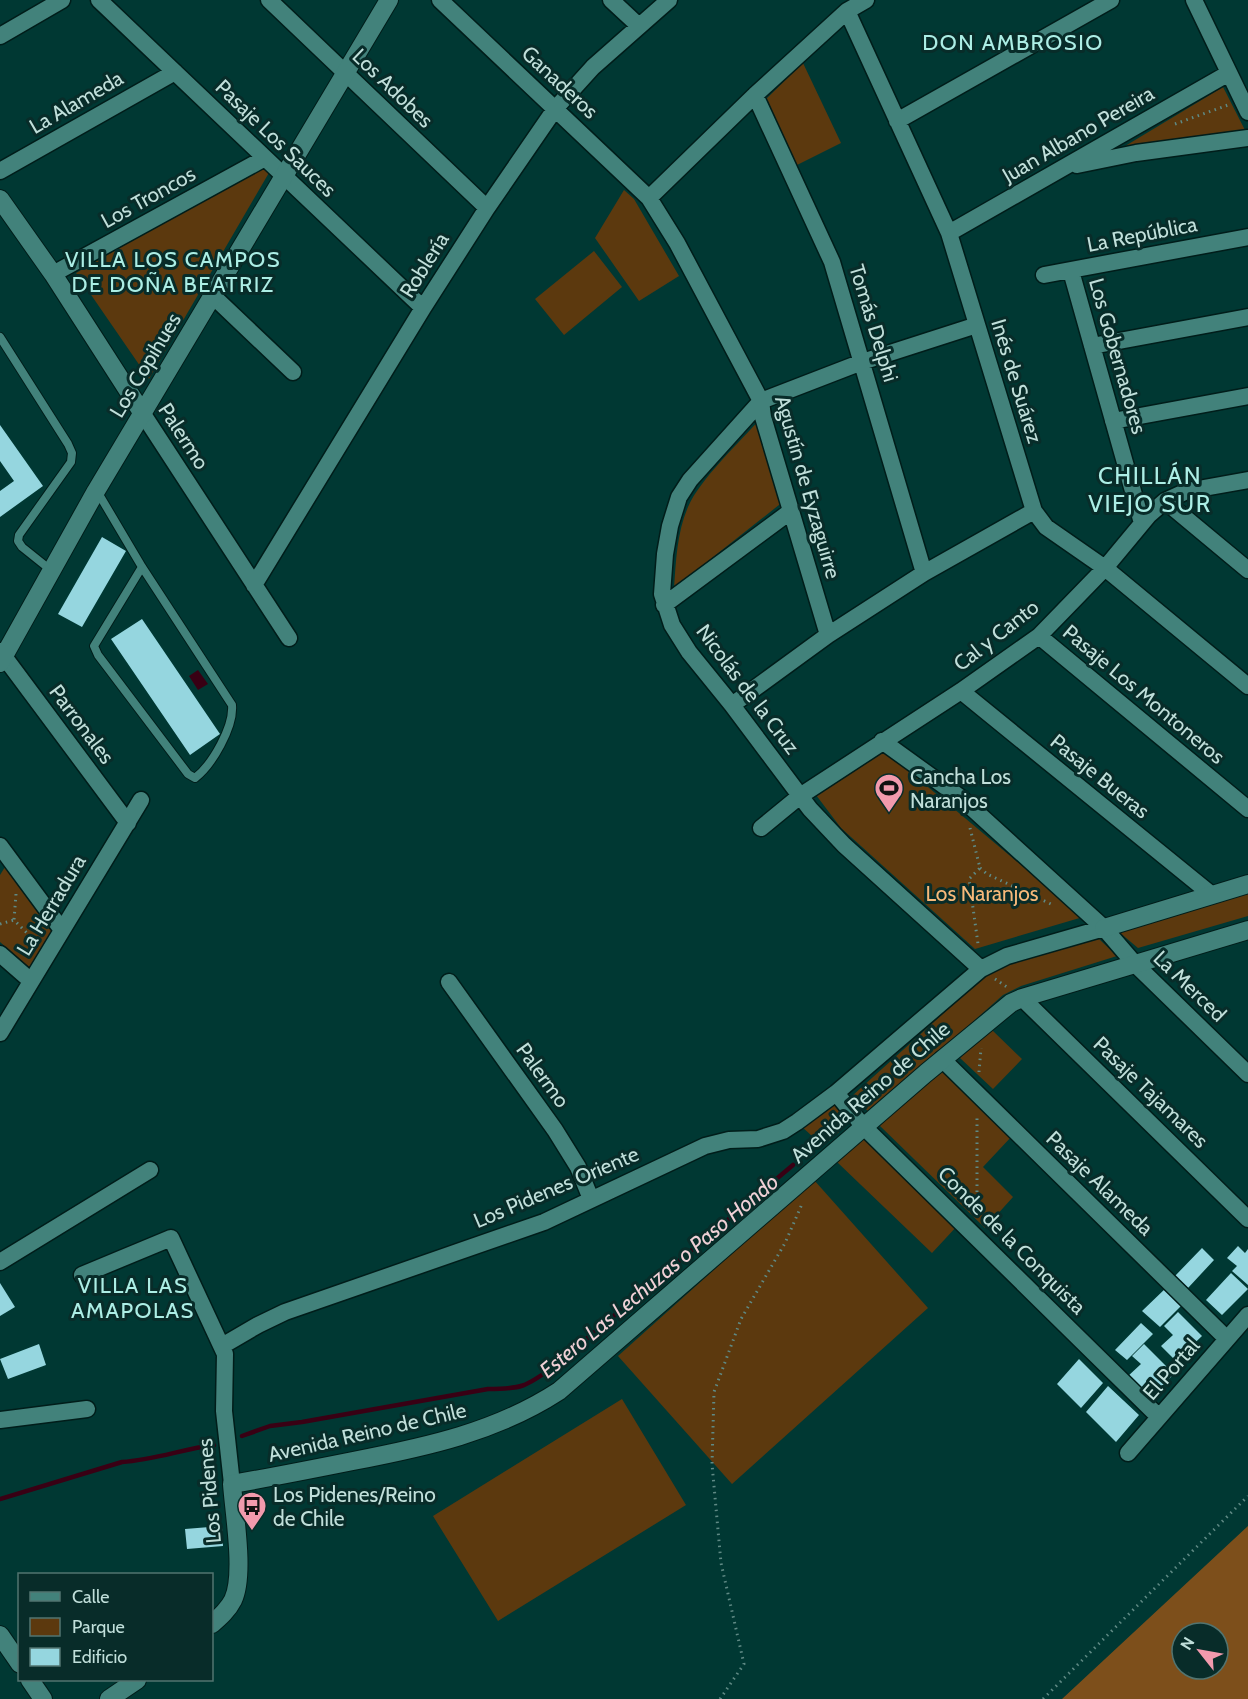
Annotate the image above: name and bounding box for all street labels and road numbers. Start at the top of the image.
street label: Ganaderos [517,40,603,124]
street label: Los Adobes [348,43,439,133]
street label: La Alameda [25,65,127,139]
street label: Pasaje Los Sauces [210,74,342,203]
street label: Juan Albano Pereira [997,80,1158,188]
street label: Los Troncos [96,161,200,233]
street label: La República [1085,211,1199,257]
street label: Roblería [394,228,454,302]
street label: Tomás Delphi [844,261,904,385]
street label: Los Gobernadores [1084,275,1152,437]
street label: Los Copihues [104,308,186,422]
street label: Inés de Suárez [986,316,1048,446]
street label: Agustín de Eyzaguirre [770,392,846,582]
street label: Palermo [153,398,215,474]
street label: Cal y Canto [948,594,1044,676]
street label: Nicolás de la Cruz [691,619,805,759]
street label: Pasaje Los Montoneros [1057,619,1230,770]
street label: Parronales [44,680,120,769]
street label: Pasaje Bueras [1045,729,1155,824]
street label: La Herradura [11,850,91,960]
street label: La Merced [1149,945,1231,1027]
street label: Avenida Reino de Chile [785,1016,955,1168]
street label: Pasaje Tajamares [1088,1031,1214,1154]
street label: Palermo [511,1038,575,1112]
street label: Pasaje Alameda [1041,1126,1159,1241]
street label: Los Pidenes Oriente [470,1141,643,1233]
street label: Conde de la Conquista [933,1161,1091,1319]
street label: El Portal [1138,1333,1205,1405]
street label: Avenida Reino de Chile [265,1397,469,1467]
street label: Los Pidenes [192,1437,226,1544]

